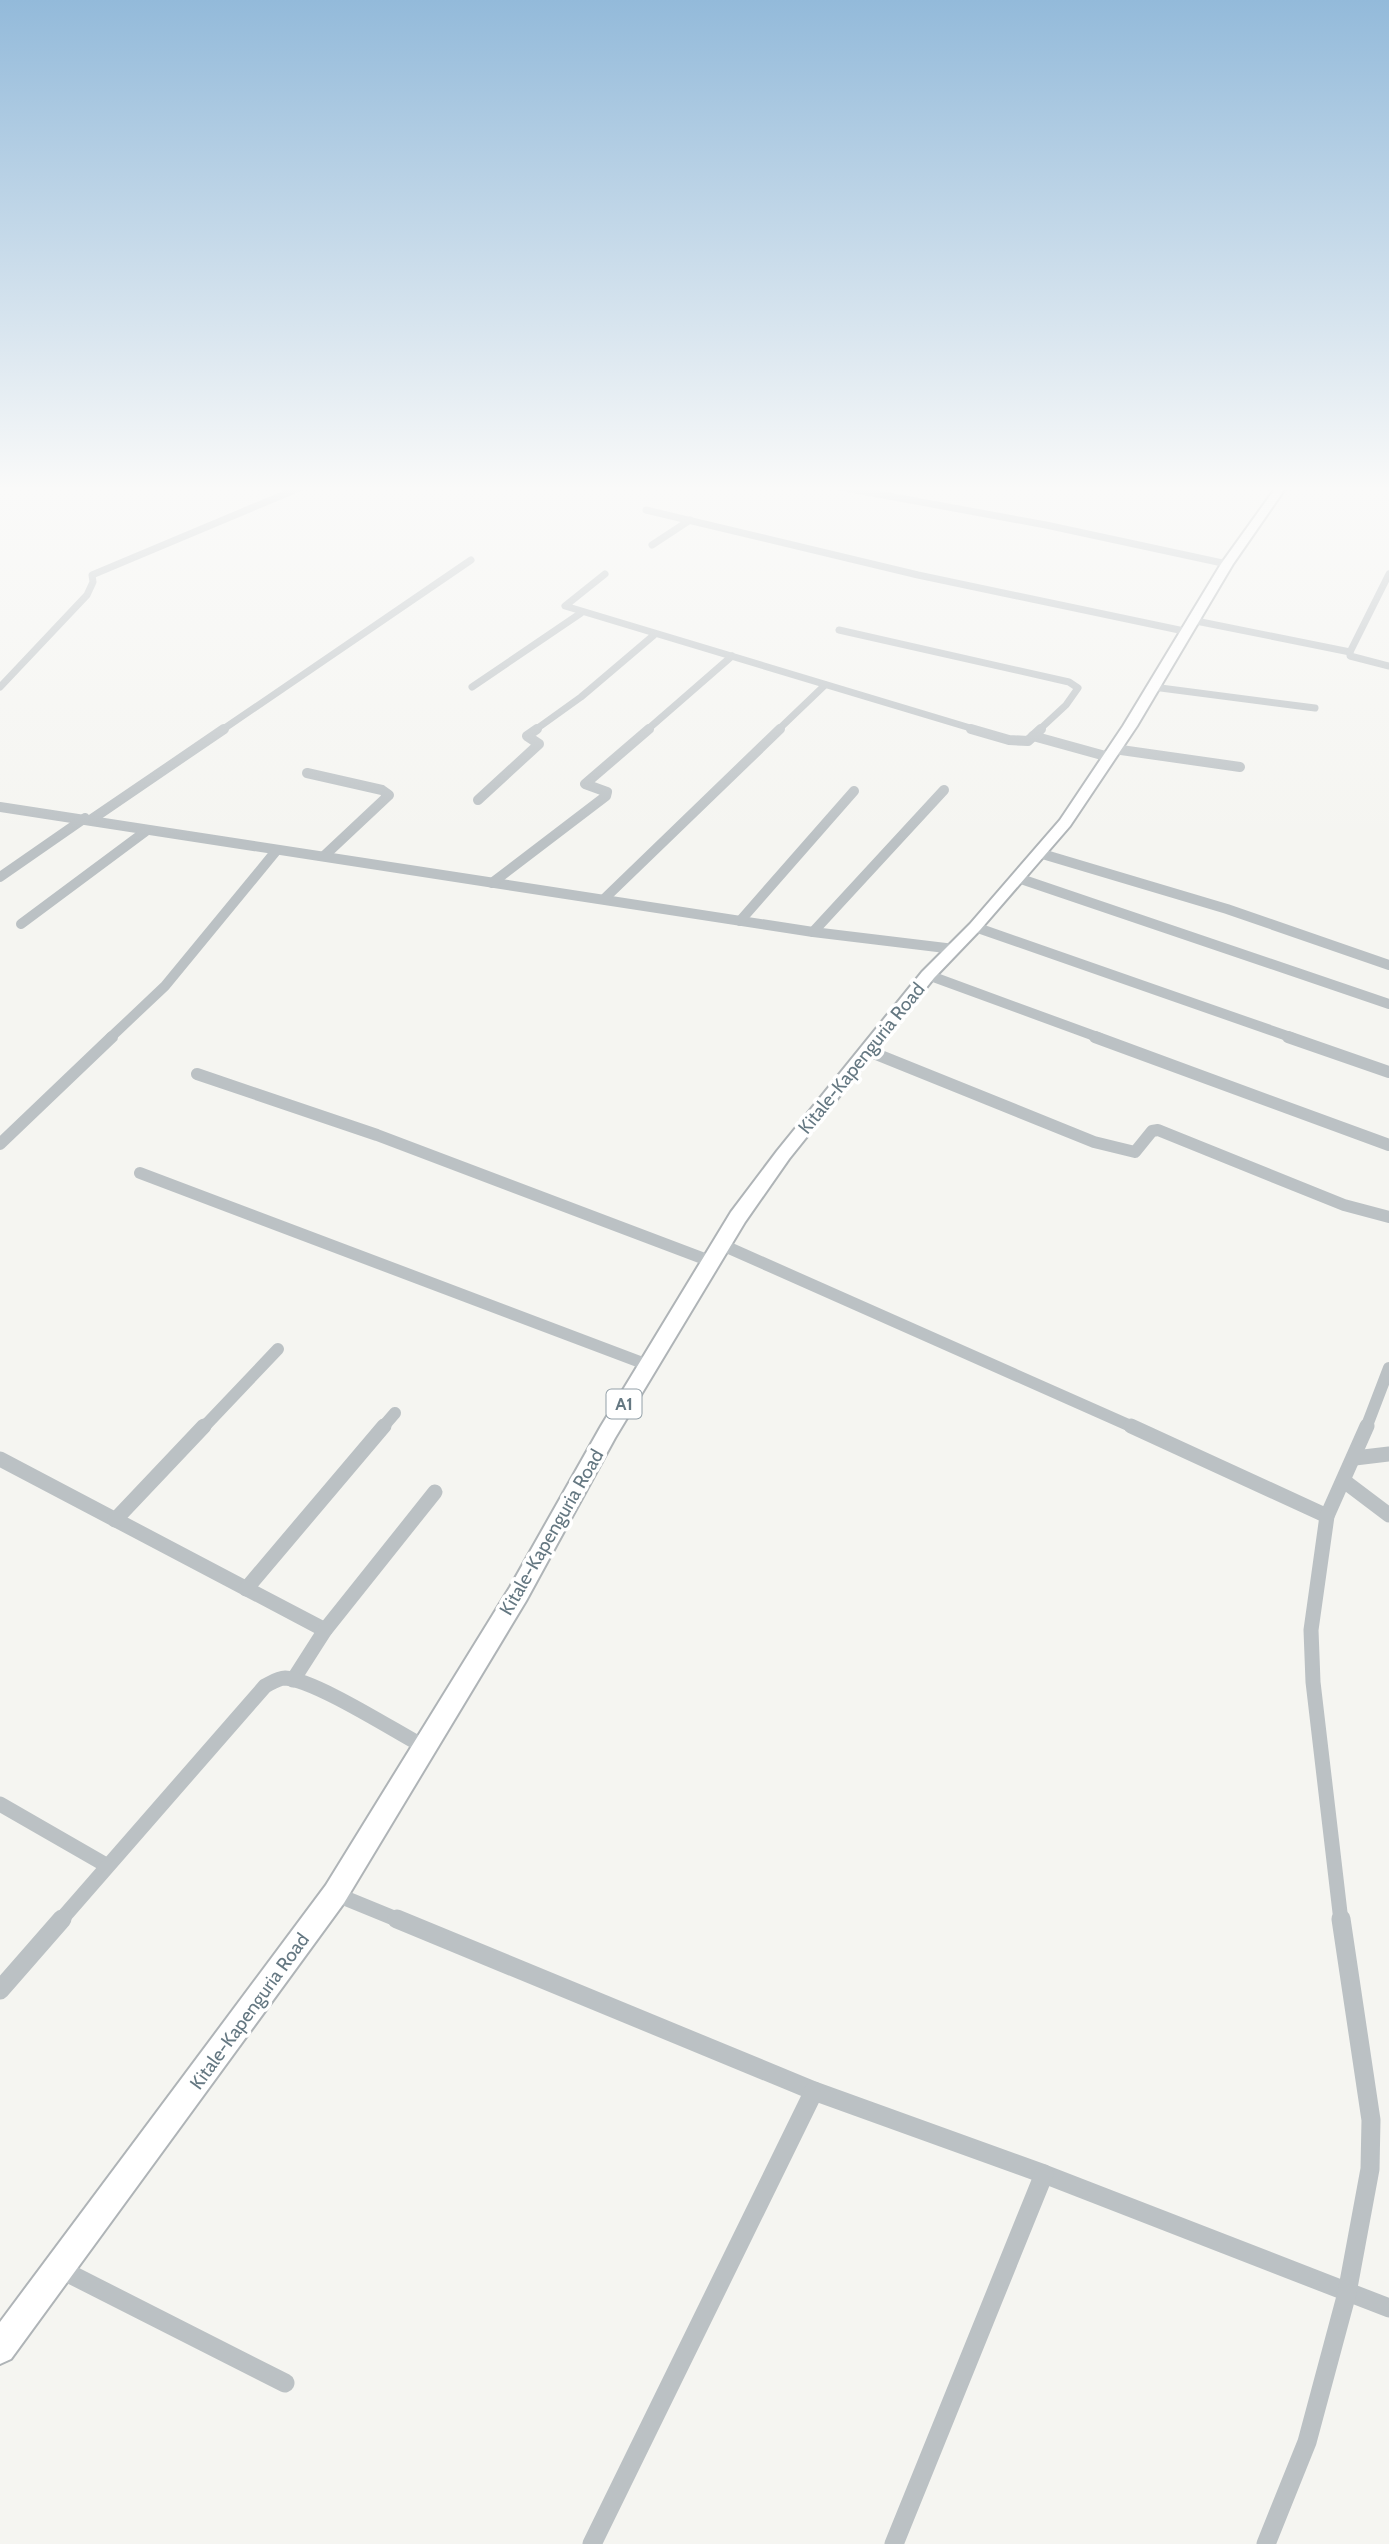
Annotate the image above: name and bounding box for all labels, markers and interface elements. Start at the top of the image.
street label: Kitale-Kapenguria Road [793,978,929,1139]
road number: A1 [606,1390,642,1419]
street label: Kitale-Kapenguria Road [495,1445,608,1619]
street label: Kitale-Kapenguria Road [185,1929,314,2094]

